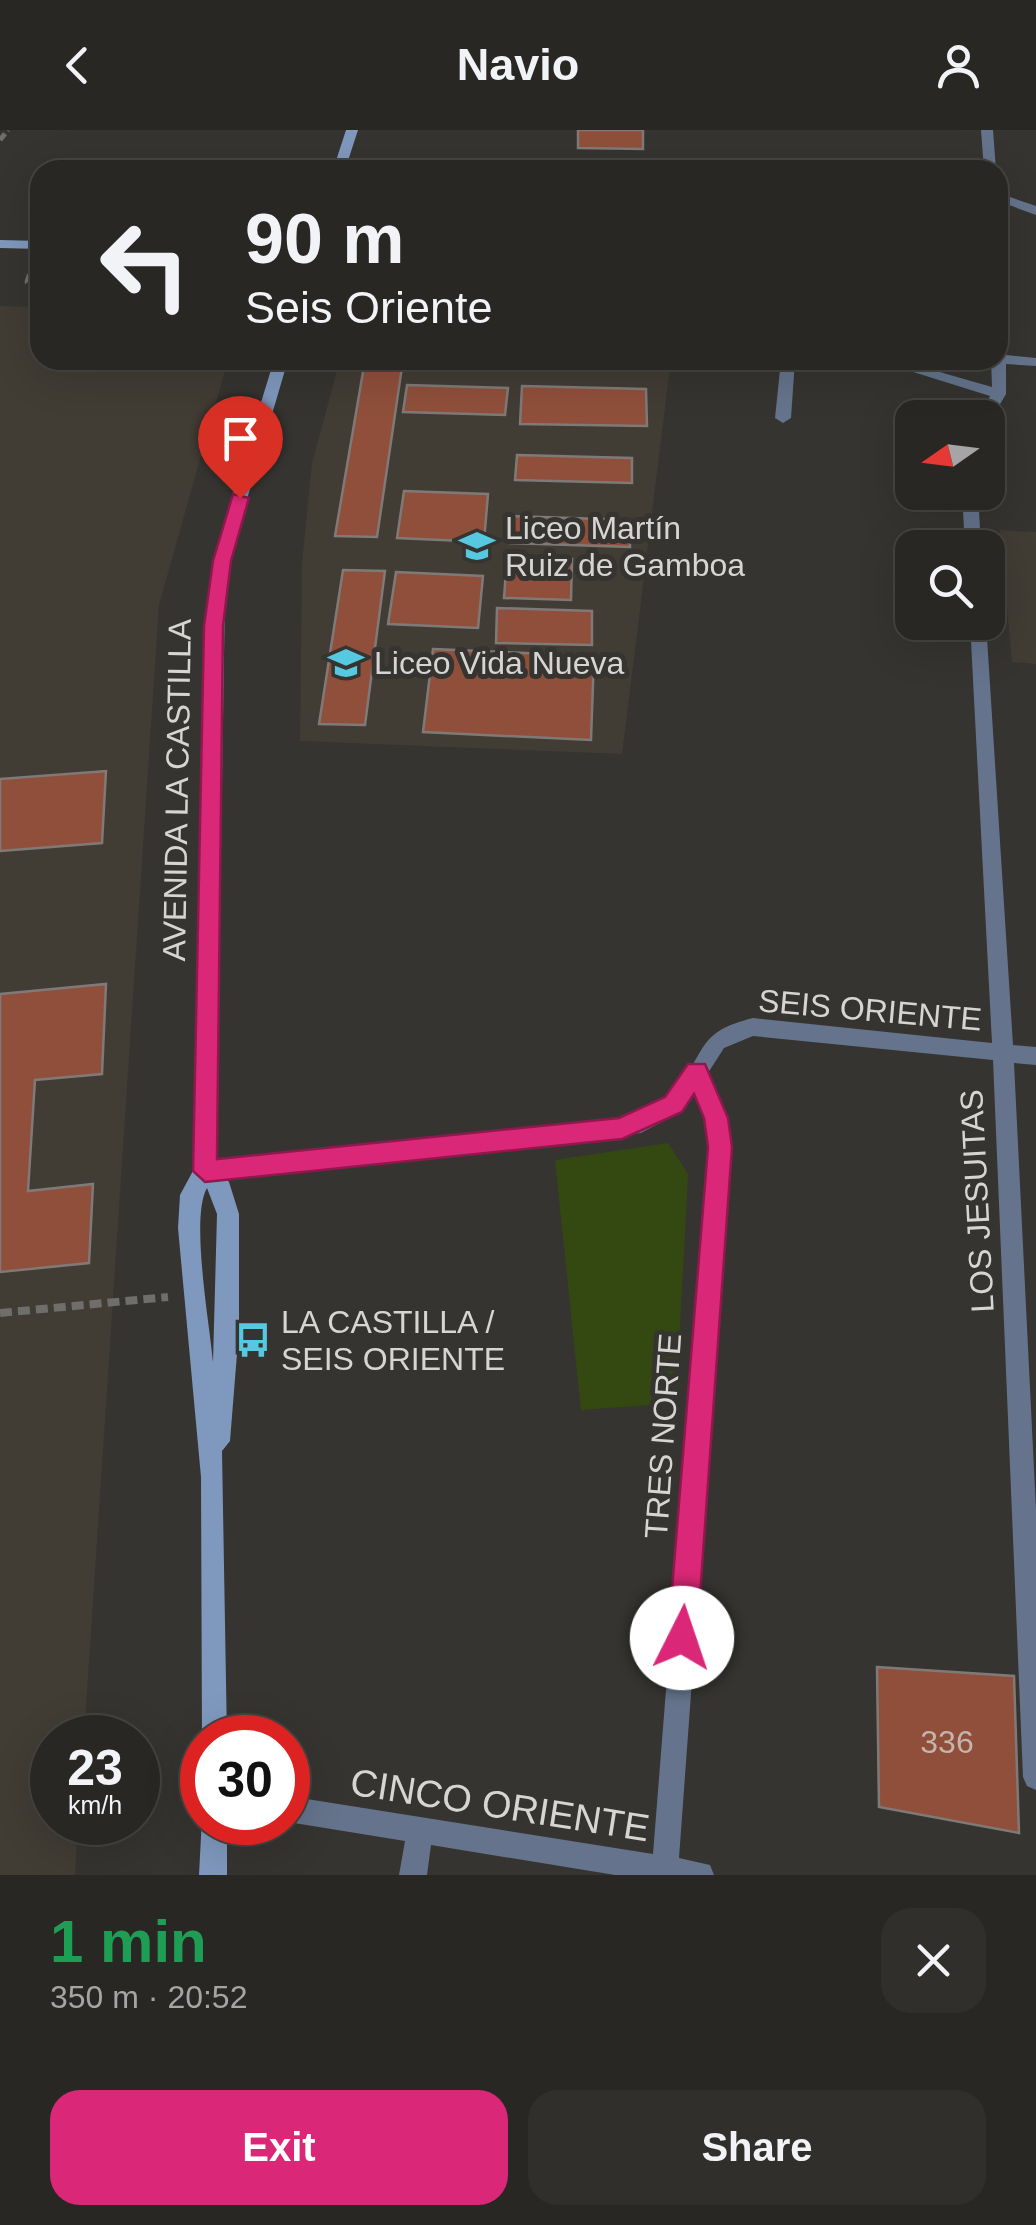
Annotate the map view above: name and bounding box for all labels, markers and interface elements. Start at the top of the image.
icon: back [50,38,105,93]
icon: person [931,38,986,93]
text: Navio [457,39,579,90]
icon: left [80,200,210,330]
text: 90 m [245,200,405,278]
text: Seis Oriente [245,282,493,333]
pin [198,396,283,499]
north arrow [895,400,1005,510]
map controls [895,400,1005,640]
icon: arrive [213,411,268,466]
place label: Liceo Martín Ruiz de Gamboa [505,510,745,583]
school or university icon: Liceo Martín Ruiz de Gamboa [458,527,496,565]
button: search [895,530,1005,640]
street label: AVENIDA LA CASTILLA [156,618,198,962]
school or university icon: Liceo Vida Nueva [327,644,365,682]
place label: Liceo Vida Nueva [374,645,624,681]
street label: SEIS ORIENTE [757,982,983,1038]
street label: LOS JESUITAS [953,1088,1001,1314]
place label: LA CASTILLA / SEIS ORIENTE [281,1304,505,1377]
bus stop icon: LA CASTILLA / SEIS ORIENTE [234,1321,272,1359]
street label: TRES NORTE [638,1332,688,1540]
position arrow [630,1586,734,1690]
speed limit sign: 30 [180,1715,310,1845]
house number: 336 [920,1724,974,1760]
text: 23 [67,1740,123,1796]
street label: CINCO ORIENTE [348,1761,652,1849]
text: km/h [68,1791,122,1819]
text: 1 min [50,1908,207,1975]
button: close [881,1908,986,2013]
text: 350 m · 20:52 [50,1979,247,2015]
button: Exit [50,2090,508,2205]
button: Share [528,2090,986,2205]

